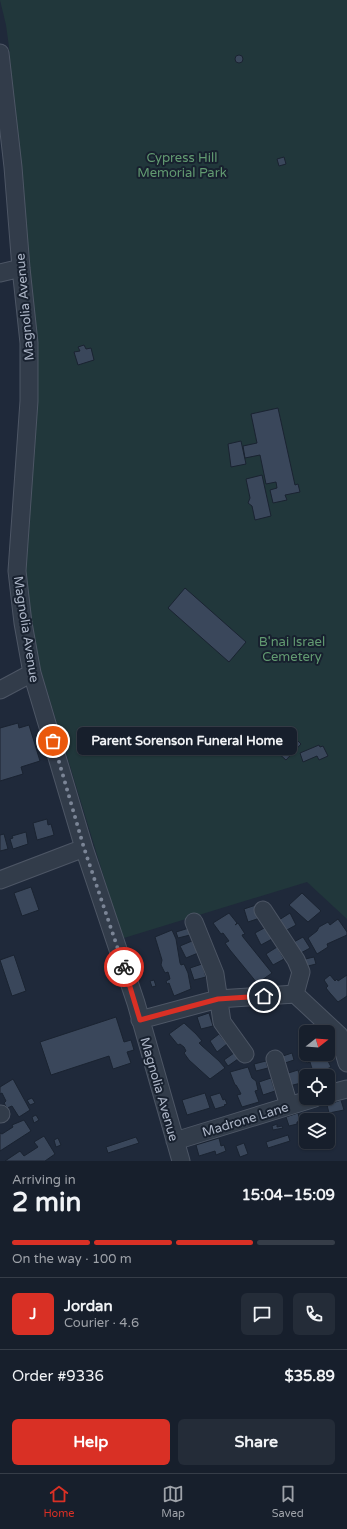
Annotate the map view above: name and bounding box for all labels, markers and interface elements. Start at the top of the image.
park label: Cypress Hill Memorial Park [137,150,227,181]
street label: Magnolia Avenue [12,253,38,361]
street label: Magnolia Avenue [10,575,42,684]
park label: B'nai Israel Cemetery [259,634,325,665]
pin [36,724,70,758]
callout: Parent Sorenson Funeral Home [77,727,297,755]
icon: bag [42,730,64,752]
text: Parent Sorenson Funeral Home [91,733,283,749]
courier [104,947,144,987]
icon: bike [113,956,135,978]
pin [247,979,281,1013]
icon: home [253,985,275,1007]
north arrow [299,1025,335,1061]
map controls [299,1025,335,1149]
street label: Magnolia Avenue [137,1035,182,1143]
button: locate [299,1069,335,1105]
street label: Madrone Lane [200,1099,290,1141]
button: layers [299,1113,335,1149]
text: Arriving in [12,1172,76,1188]
text: 15:04–15:09 [241,1186,335,1204]
text: 2 min [12,1187,81,1218]
text: On the way · 100 m [12,1251,132,1267]
button: chat [241,1293,283,1335]
button: phone [293,1293,335,1335]
text: Jordan [64,1297,113,1315]
text: J [30,1305,37,1323]
text: Courier · 4.6 [64,1315,139,1331]
text: Order #9336 [12,1367,104,1385]
text: $35.89 [284,1367,335,1385]
button: Help [12,1419,170,1465]
button: Share [178,1419,335,1465]
tab: Home [43,1483,75,1520]
tab: Map [161,1483,185,1520]
tab: Saved [272,1483,304,1520]

